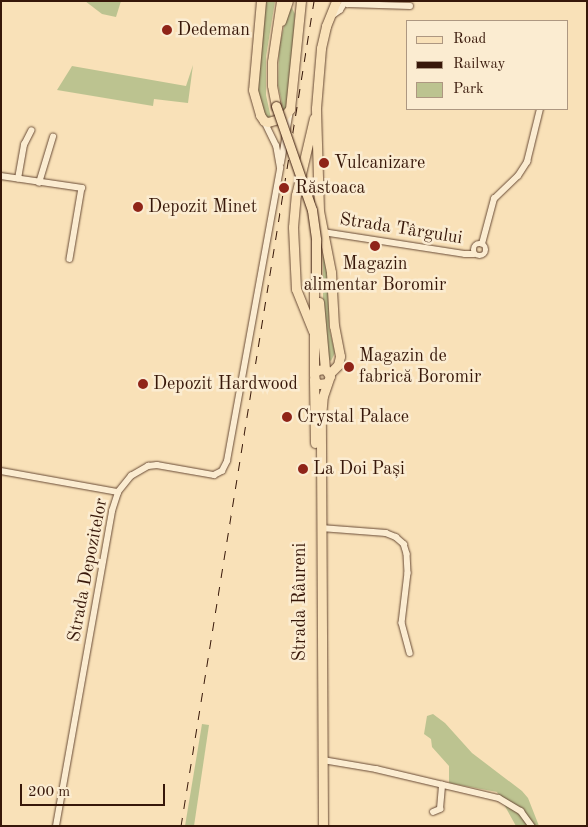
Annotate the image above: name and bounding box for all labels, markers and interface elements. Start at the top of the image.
place label: Dedeman [177,19,250,41]
legend [406,20,568,110]
marker: Dedeman [161,24,173,36]
text: Road [453,32,486,47]
text: Railway [453,57,506,72]
text: Park [453,82,484,97]
place label: Vulcanizare [334,152,425,174]
marker: Vulcanizare [318,157,330,169]
place label: Răstoaca [295,177,365,199]
marker: Răstoaca [277,181,291,195]
place label: Depozit Minet [148,196,257,218]
marker: Depozit Minet [132,201,144,213]
street label: Strada Târgului [338,209,464,249]
marker: Magazin alimentar Boromir [369,240,381,252]
place label: Magazin alimentar Boromir [304,254,446,296]
place label: Magazin de fabrică Boromir [359,346,481,388]
marker: Magazin de fabrică Boromir [343,361,355,373]
place label: Depozit Hardwood [153,373,298,395]
marker: Depozit Hardwood [137,378,149,390]
place label: Crystal Palace [297,406,409,428]
marker: Crystal Palace [281,411,293,423]
place label: La Doi Pași [313,458,405,480]
marker: La Doi Pași [297,463,309,475]
street label: Strada Depozitelor [63,496,113,644]
street label: Strada Râureni [289,543,311,661]
scale bar [22,774,168,806]
text: 200 m [28,785,70,800]

